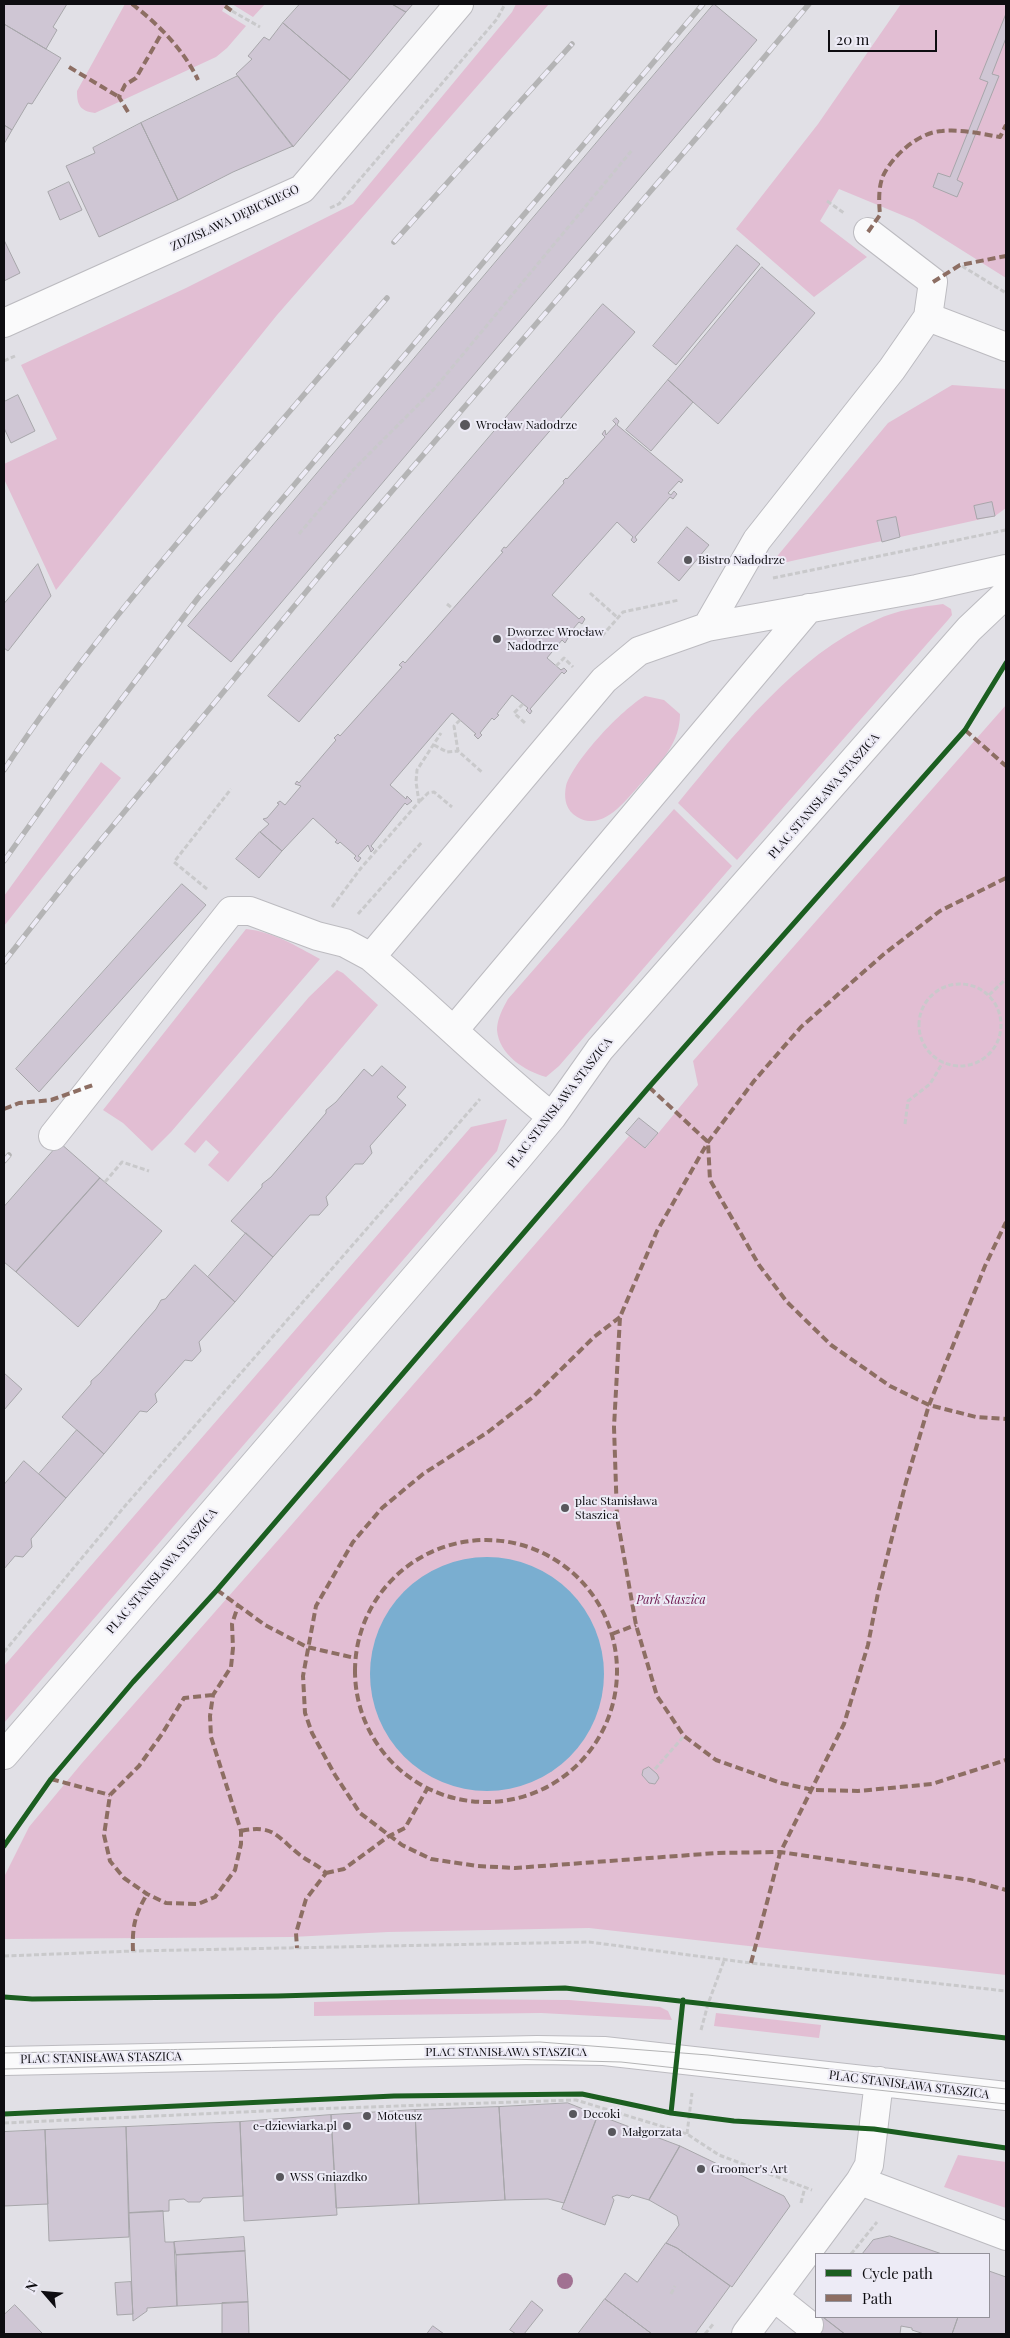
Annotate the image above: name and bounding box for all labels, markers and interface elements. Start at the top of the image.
scale bar [830,20,939,52]
text: 20 m [836,29,869,49]
street label: ZDZISŁAWA DĘBICKIEGO [168,182,302,254]
marker: Wrocław Nadodrze [458,418,472,432]
place label: Wrocław Nadodrze [476,418,577,432]
place label: Bistro Nadodrze [698,553,785,567]
marker: Bistro Nadodrze [682,554,694,566]
place label: Dworzec Wrocław Nadodrze [507,625,604,653]
marker: Dworzec Wrocław Nadodrze [491,633,503,645]
street label: PLAC STANISŁAWA STASZICA [766,730,882,862]
street label: PLAC STANISŁAWA STASZICA [505,1035,615,1171]
place label: plac Stanisława Staszica [575,1494,657,1522]
marker: plac Stanisława Staszica [559,1502,571,1514]
street label: PLAC STANISŁAWA STASZICA [104,1505,220,1637]
park label: Park Staszica [636,1593,706,1607]
street label: PLAC STANISŁAWA STASZICA [425,2045,587,2059]
street label: PLAC STANISŁAWA STASZICA [20,2049,182,2067]
street label: PLAC STANISŁAWA STASZICA [828,2068,990,2102]
place label: Decoki [583,2107,620,2121]
marker: Decoki [567,2108,579,2120]
place label: Moteusz [377,2109,422,2123]
marker: Moteusz [361,2110,373,2122]
place label: e-dziewiarka.pl [253,2119,337,2133]
marker: e-dziewiarka.pl [341,2120,353,2132]
place label: Małgorzata [622,2125,682,2139]
marker: Małgorzata [606,2126,618,2138]
place label: Groomer's Art [711,2162,788,2176]
marker: Groomer's Art [695,2163,707,2175]
place label: WSS Gniazdko [290,2170,367,2184]
marker: WSS Gniazdko [274,2171,286,2183]
legend [815,2253,990,2318]
text: Cycle path [862,2263,933,2283]
north arrow [20,2268,70,2318]
text: N [20,2277,42,2295]
text: Path [862,2288,892,2308]

